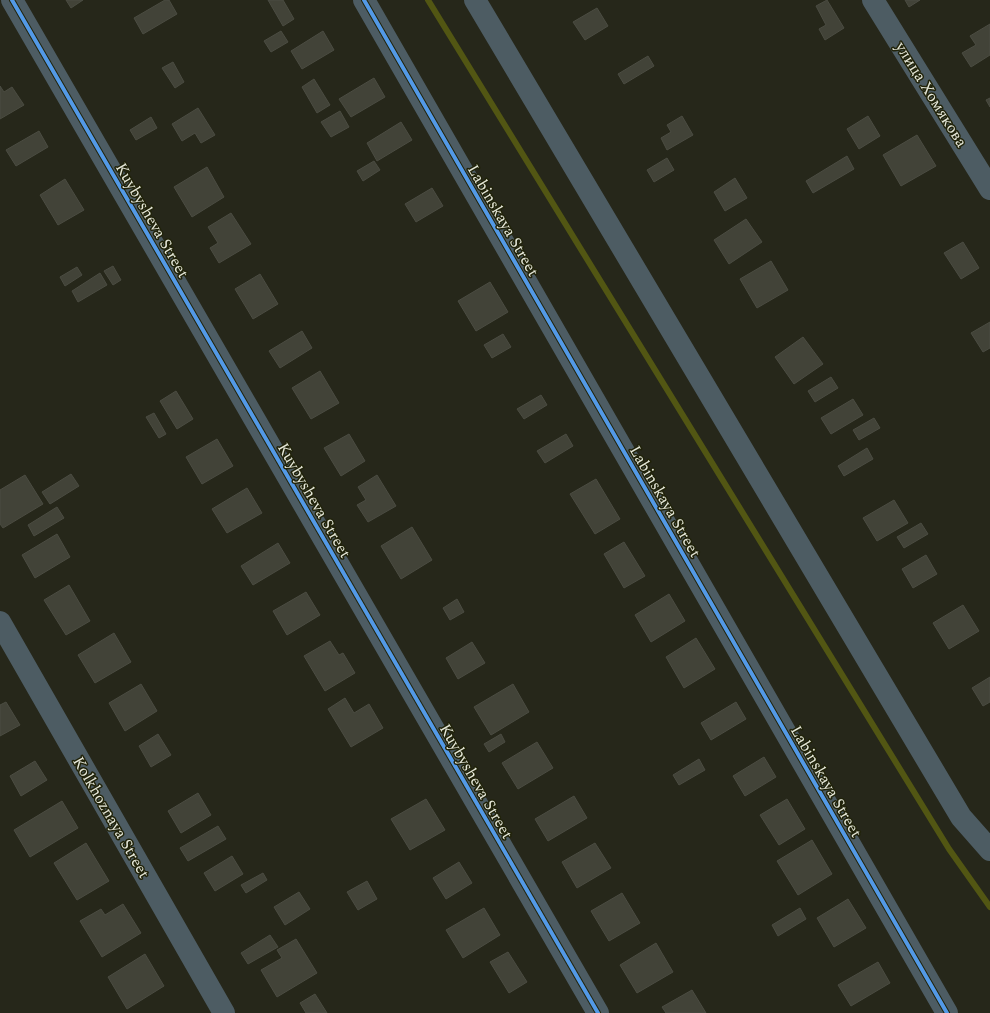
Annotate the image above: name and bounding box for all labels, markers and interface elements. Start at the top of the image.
street label: улица Хомякова [888,36,973,152]
street label: Kuybysheva Street [109,158,195,283]
street label: Labinskaya Street [461,160,545,281]
street label: Kuybysheva Street [271,438,357,563]
street label: Labinskaya Street [623,441,707,562]
street label: Kuybysheva Street [433,719,519,844]
street label: Labinskaya Street [784,721,868,842]
street label: Kolkhoznaya Street [66,752,156,883]

